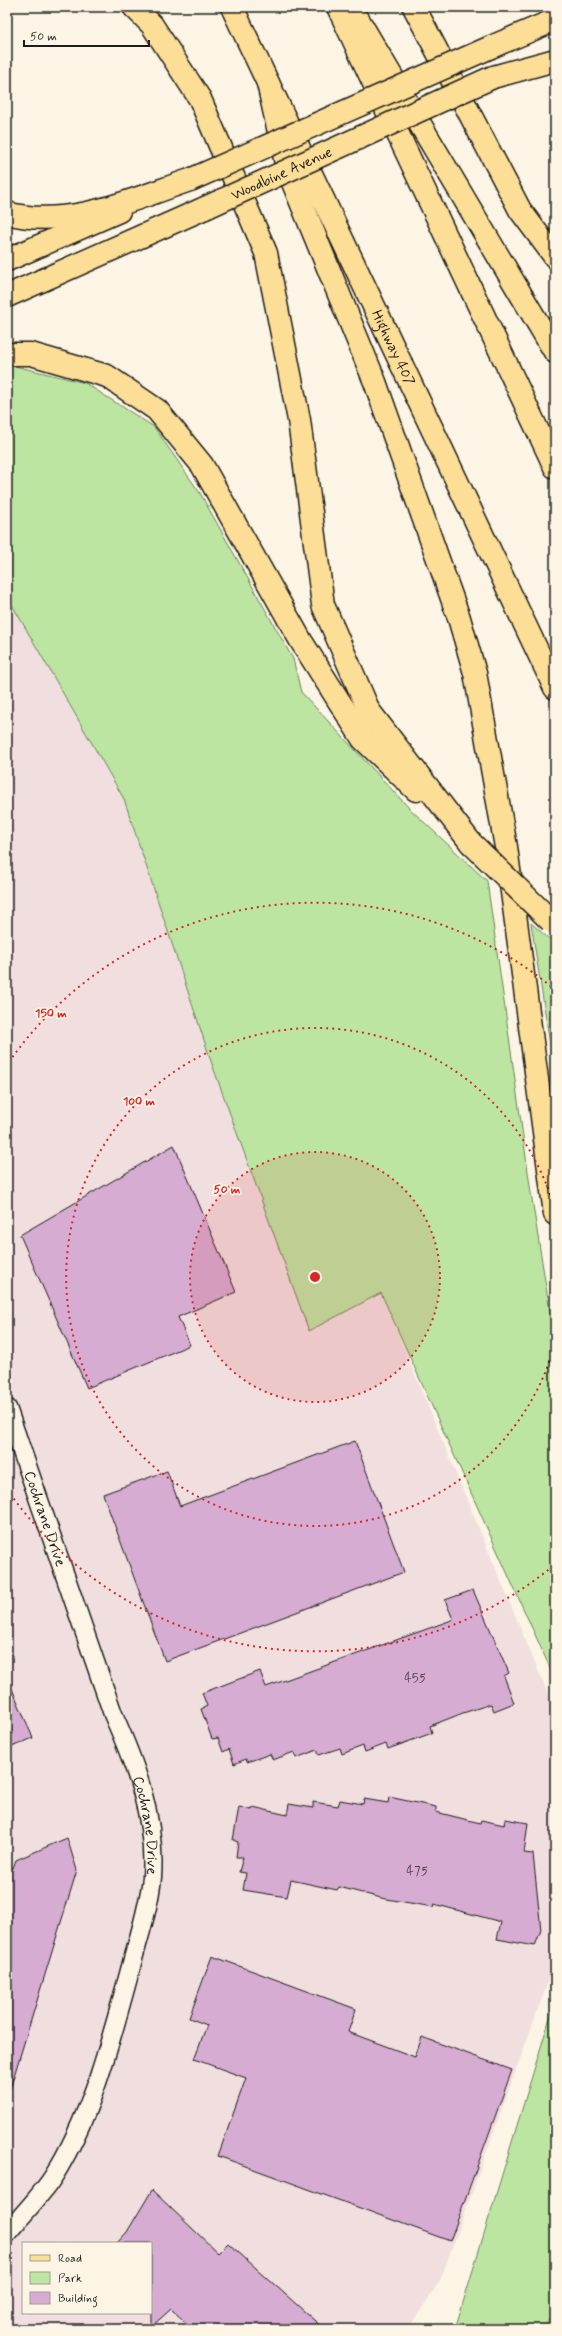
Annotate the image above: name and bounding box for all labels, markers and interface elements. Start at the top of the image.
scale bar [24,22,149,48]
text: 50 m [30,29,57,45]
street label: Woodbine Avenue [228,142,336,206]
street label: Highway 407 [366,307,419,389]
text: 150 m [35,1006,67,1022]
text: 100 m [123,1094,156,1110]
text: 50 m [214,1182,241,1198]
centre of rings [308,1270,322,1284]
street label: Cochrane Drive [19,1468,70,1569]
house number: 455 [404,1670,426,1687]
street label: Cochrane Drive [127,1774,162,1875]
house number: 475 [406,1863,428,1880]
legend [22,2242,152,2314]
text: Road [58,2251,82,2267]
text: Park [58,2271,82,2287]
text: Building [58,2291,98,2308]

